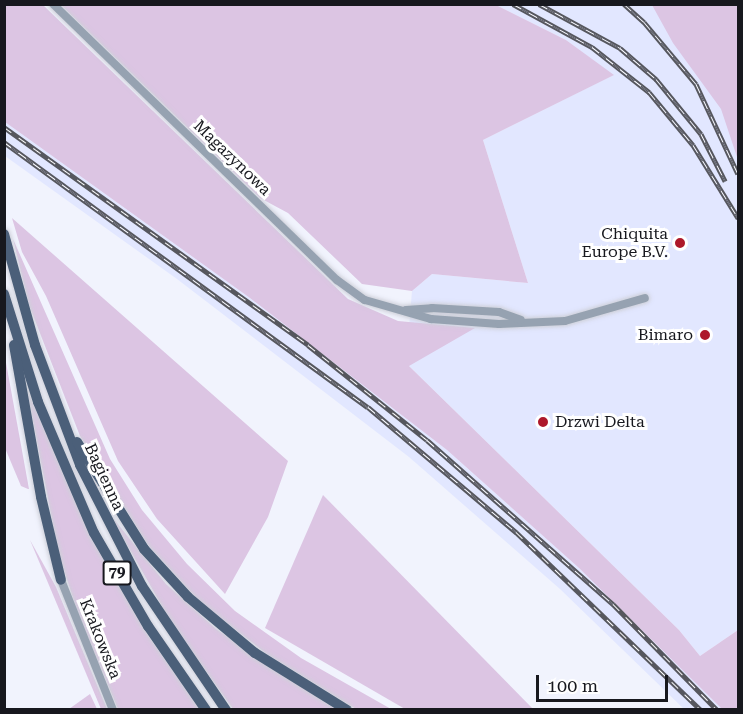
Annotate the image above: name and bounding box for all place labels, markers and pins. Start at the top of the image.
place label: Chiquita Europe B.V. [582,224,668,262]
marker: Chiquita Europe B.V. [673,236,687,250]
place label: Bimaro [638,325,693,345]
marker: Bimaro [698,328,712,342]
place label: Drzwi Delta [555,412,645,432]
marker: Drzwi Delta [536,415,550,429]

